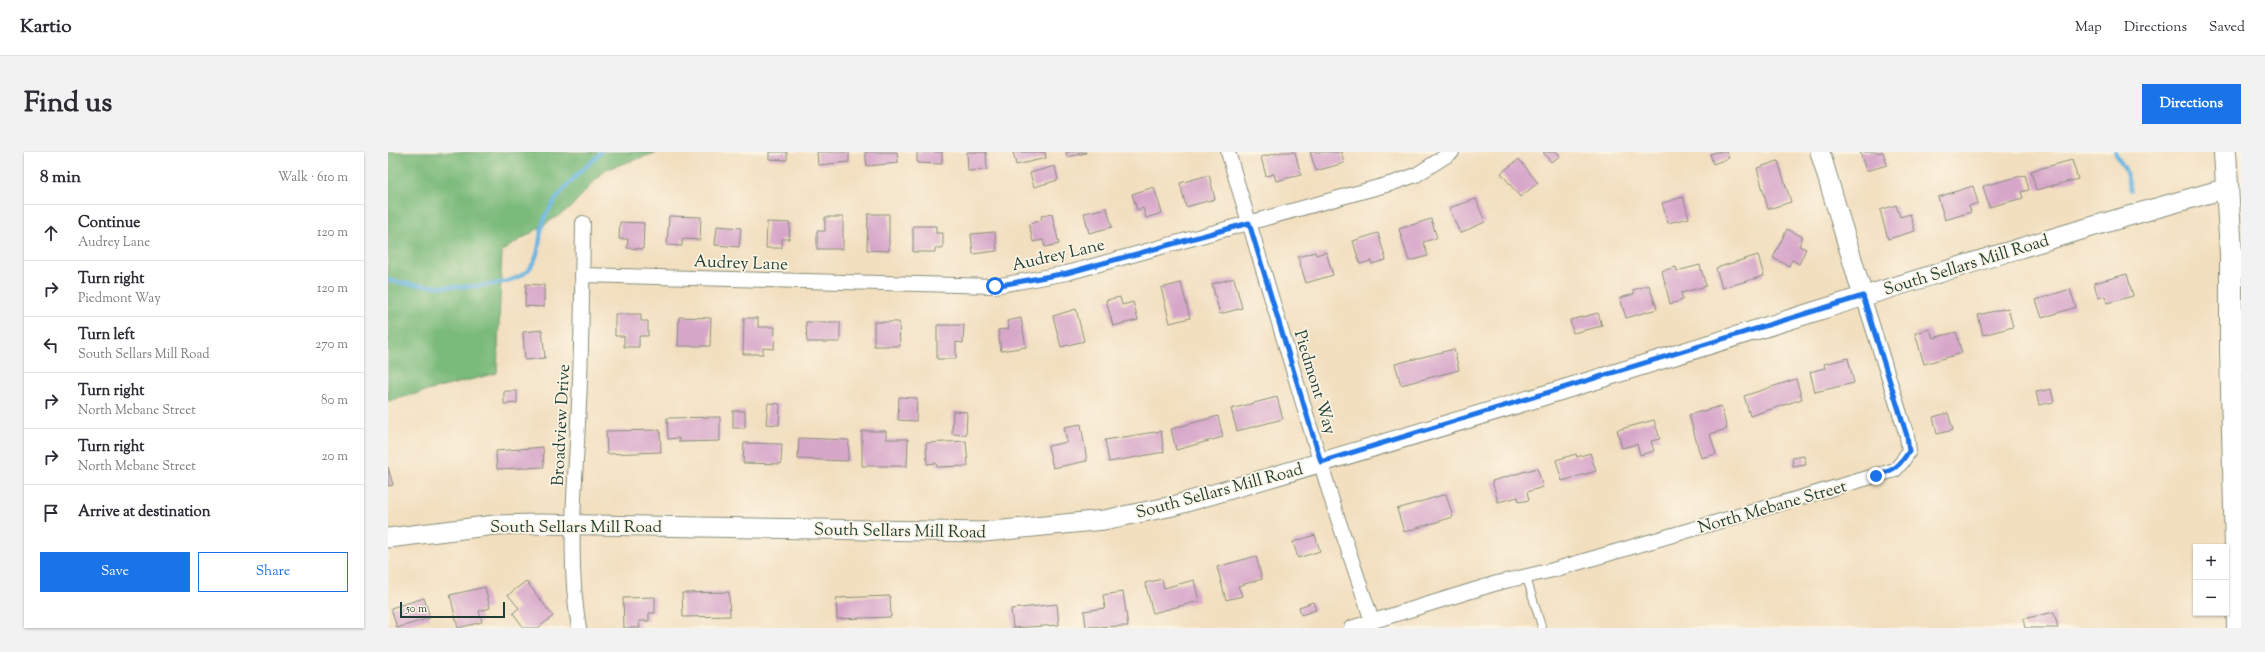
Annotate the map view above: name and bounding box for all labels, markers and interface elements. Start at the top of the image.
text: Kartio [20,14,72,41]
text: Map [2075,18,2102,38]
text: Directions [2124,18,2187,38]
text: Saved [2209,18,2245,38]
text: Find us [24,84,112,124]
button: Directions [2142,84,2241,124]
text: 8 min [40,166,81,190]
text: Walk · 610 m [278,169,348,187]
text: Continue [78,213,140,234]
icon: ahead [40,222,62,244]
text: 120 m [317,224,348,242]
street label: South Sellars Mill Road [1881,229,2053,303]
text: Audrey Lane [78,234,150,252]
street label: Audrey Lane [1010,234,1107,278]
street label: Audrey Lane [693,250,789,278]
text: Turn right [78,269,144,290]
route start [986,277,1004,295]
icon: right [40,278,62,300]
text: 120 m [317,280,348,298]
text: Piedmont Way [78,290,161,308]
text: Turn left [78,325,135,346]
street label: Piedmont Way [1287,327,1342,438]
icon: left [40,334,62,356]
text: 270 m [315,336,348,354]
text: South Sellars Mill Road [78,346,210,364]
street label: Broadview Drive [547,364,577,487]
text: Turn right [78,381,144,402]
icon: right [40,390,62,412]
text: 80 m [321,392,348,410]
text: North Mebane Street [78,402,196,420]
text: Turn right [78,437,144,458]
icon: right [40,446,62,468]
text: 20 m [322,448,348,466]
text: North Mebane Street [78,458,196,476]
street label: South Sellars Mill Road [1133,458,1306,526]
route end [1867,467,1885,485]
street label: North Mebane Street [1695,475,1850,541]
icon: arrive [40,502,62,524]
text: Arrive at destination [78,502,211,523]
street label: South Sellars Mill Road [490,516,662,540]
street label: South Sellars Mill Road [814,518,987,546]
map controls [2193,544,2229,616]
button: + [2193,544,2229,580]
button: Save [40,552,190,592]
button: Share [198,552,348,592]
button: − [2193,580,2229,616]
scale bar [400,600,505,619]
text: 50 m [406,601,427,617]

